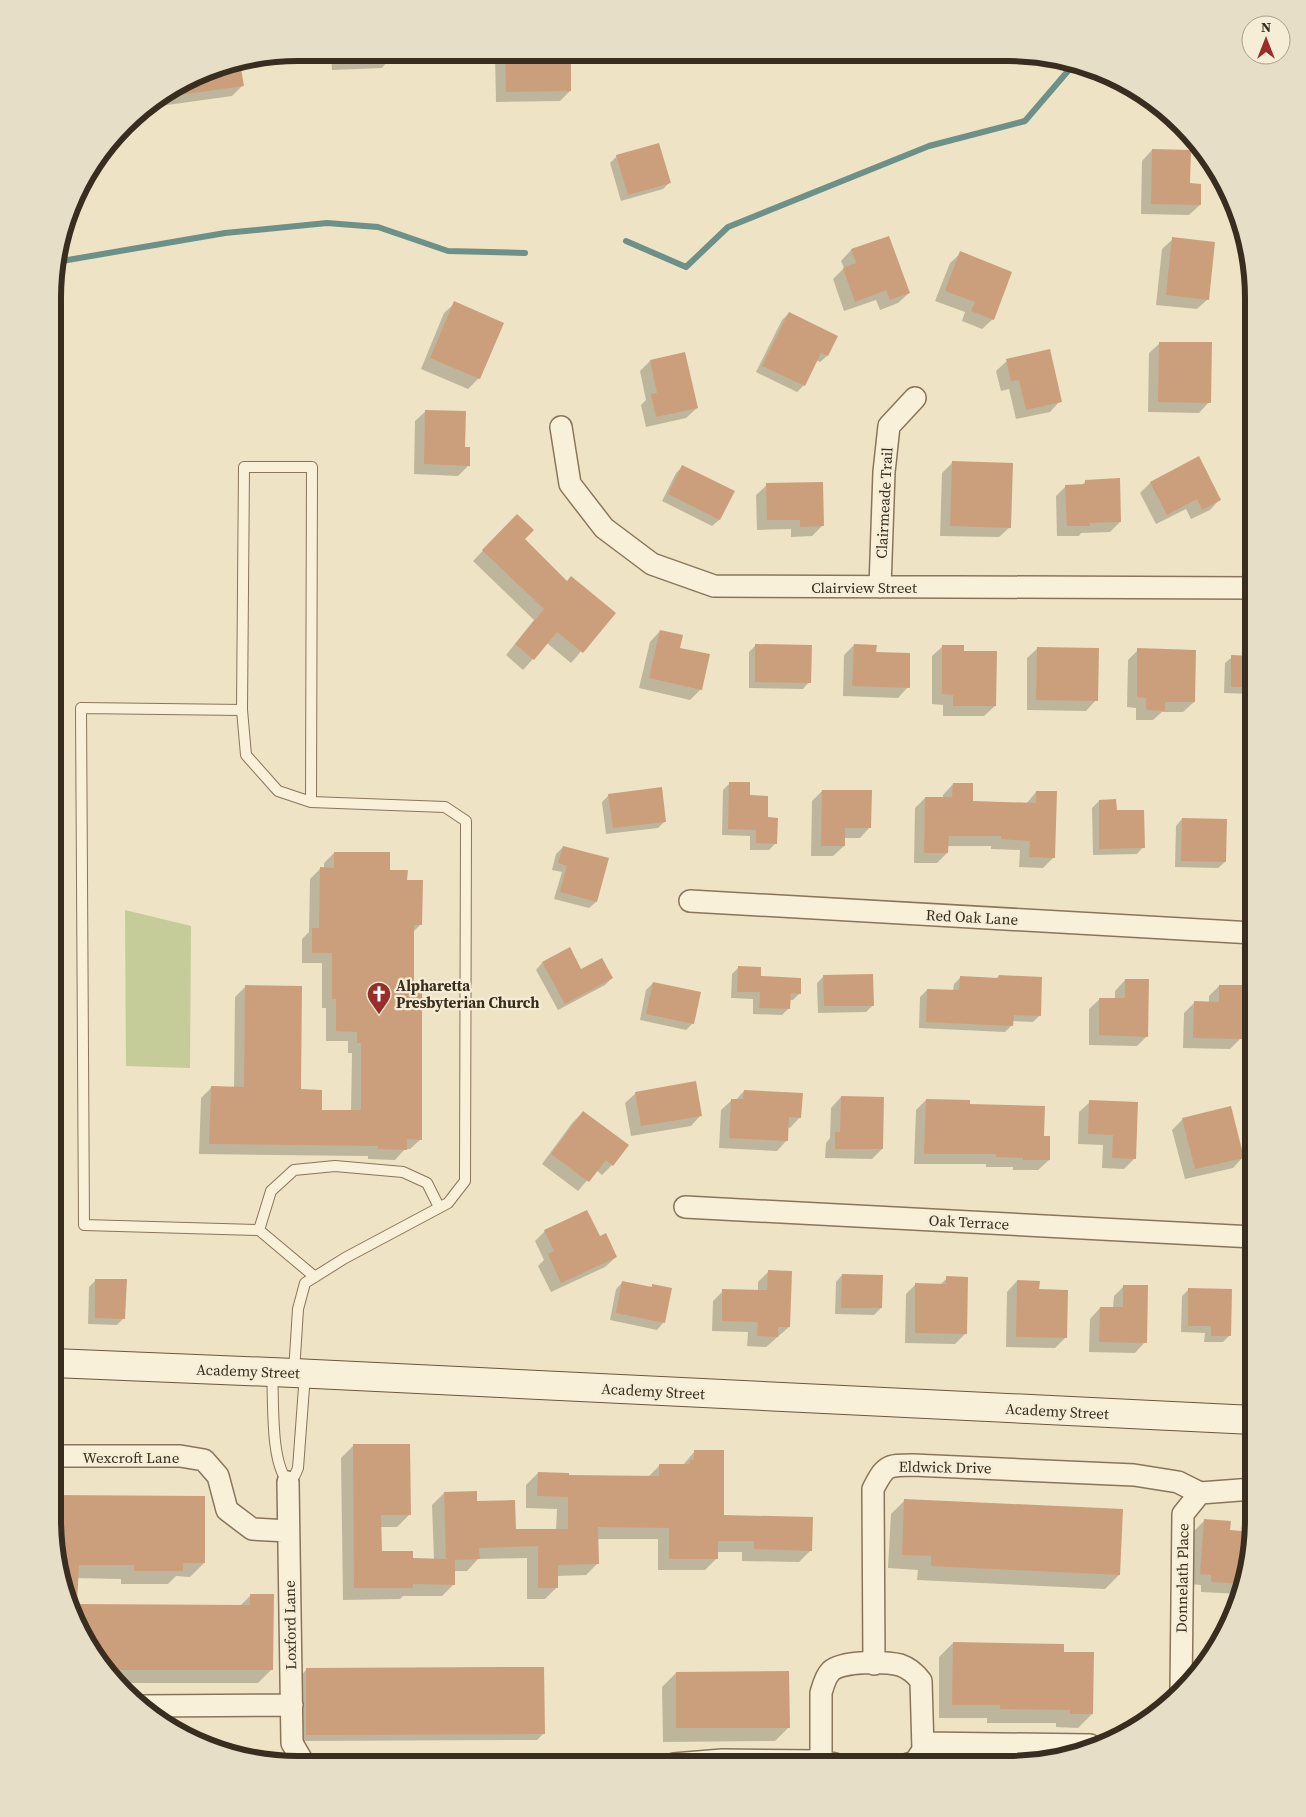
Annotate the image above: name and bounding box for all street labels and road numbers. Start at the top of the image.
street label: Clairmeade Trail [871,446,897,559]
street label: Clairview Street [811,577,917,598]
street label: Red Oak Lane [925,904,1019,930]
street label: Oak Terrace [928,1209,1010,1235]
street label: Academy Street [196,1359,300,1383]
street label: Academy Street [601,1378,705,1404]
street label: Academy Street [1005,1398,1109,1424]
street label: Wexcroft Lane [83,1447,180,1468]
street label: Eldwick Drive [898,1456,992,1478]
street label: Donnelath Place [1171,1523,1193,1633]
street label: Loxford Lane [279,1580,301,1670]

